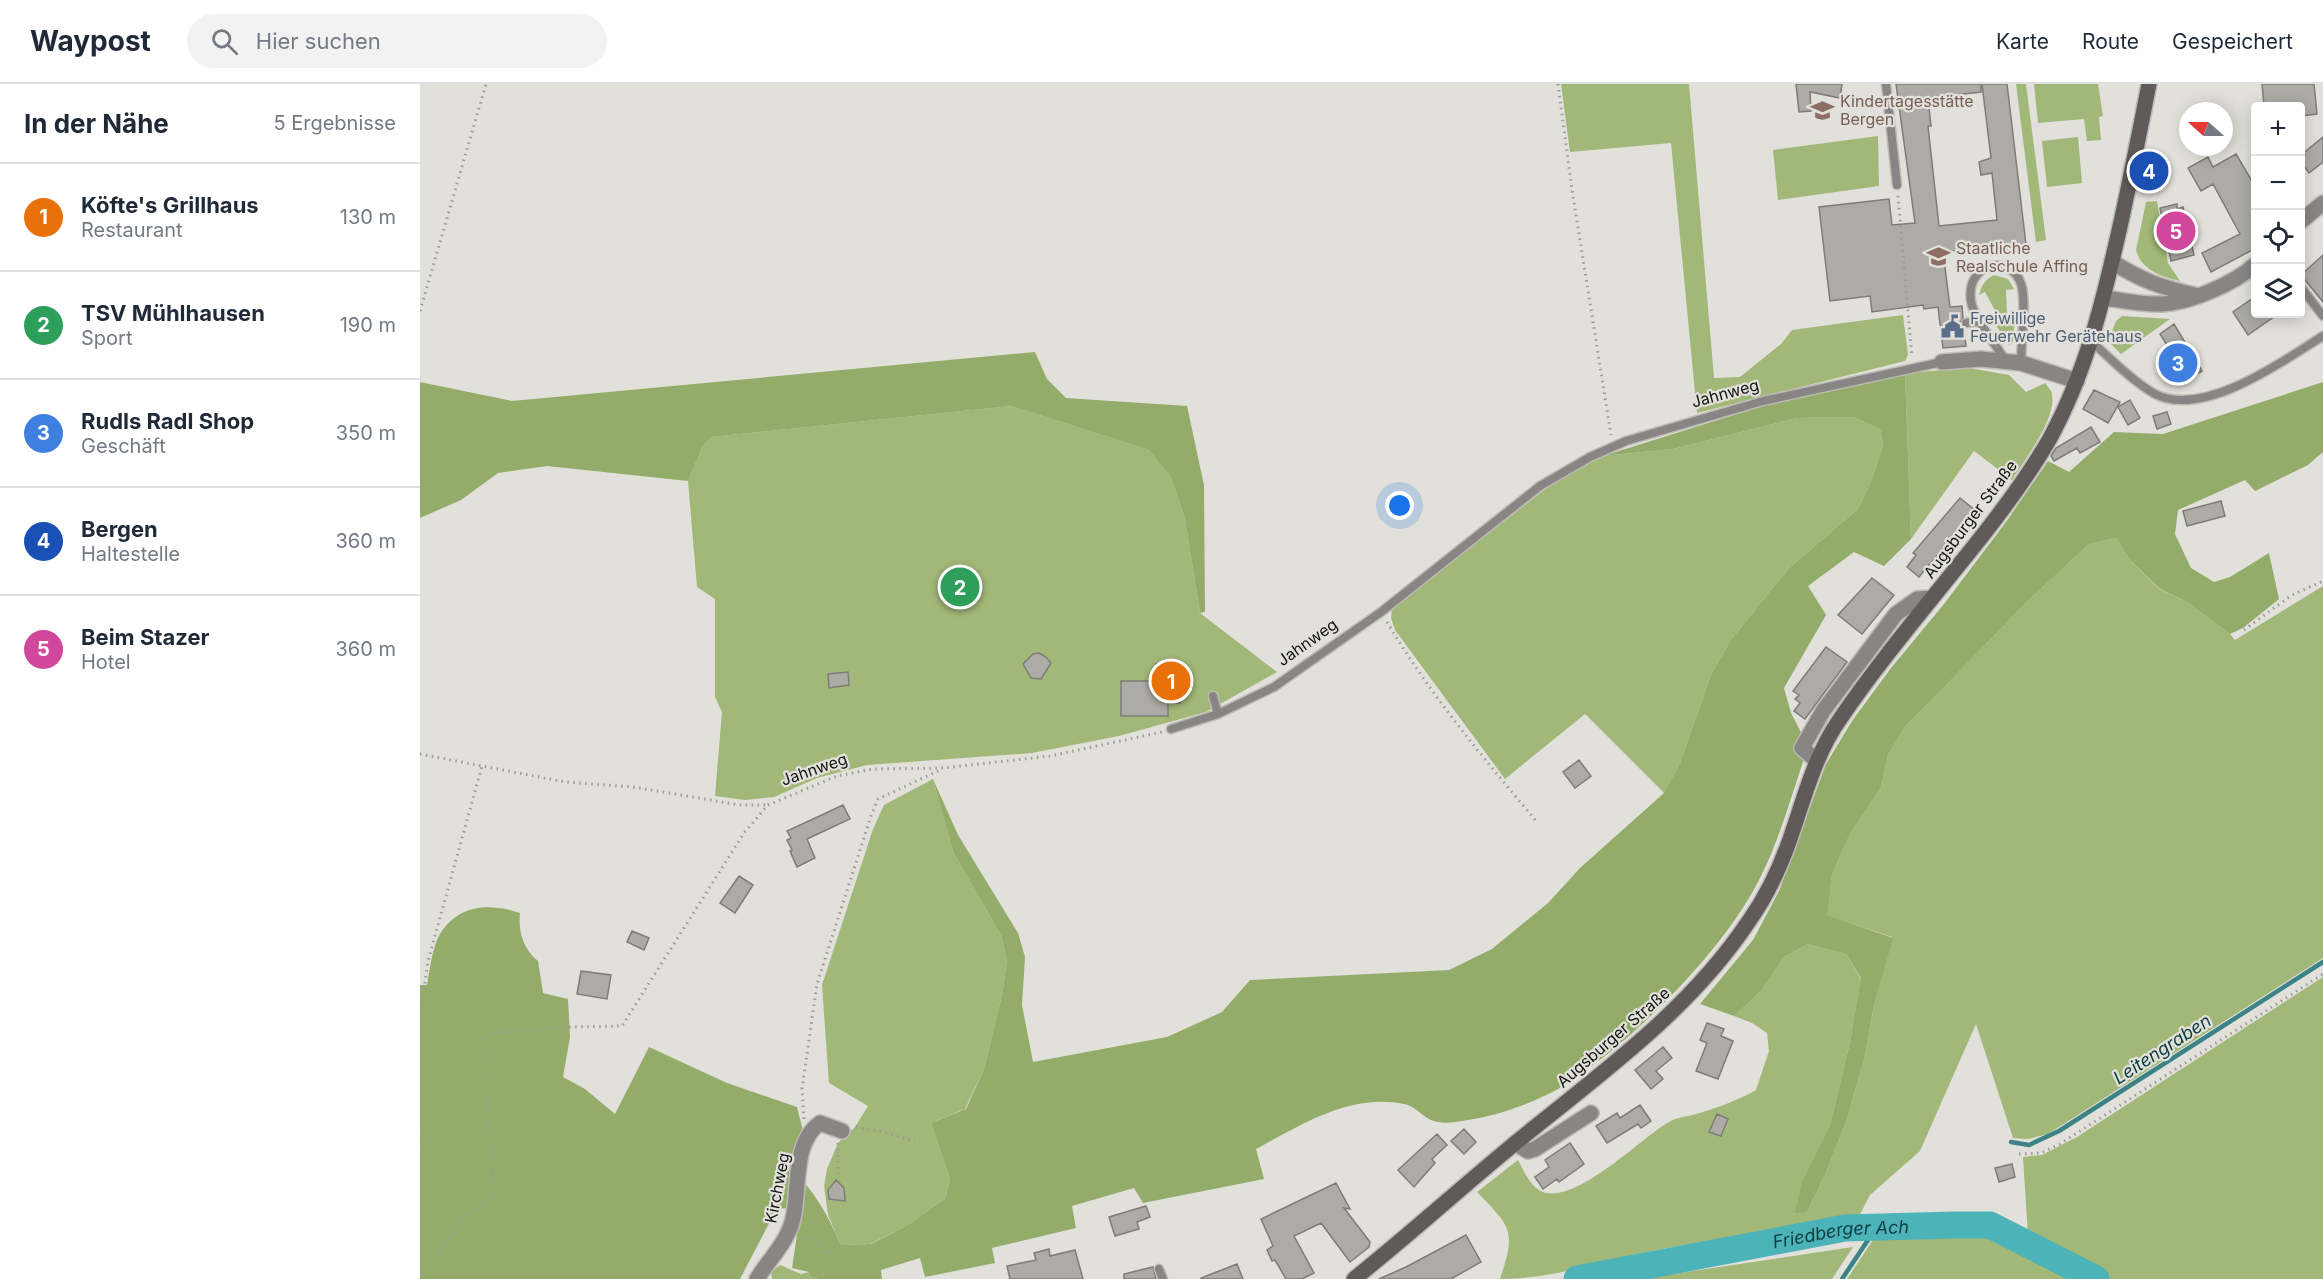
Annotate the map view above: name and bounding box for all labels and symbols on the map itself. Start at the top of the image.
place label: Kindertagesstätte Bergen [1840,91,1974,129]
school or university icon: Kindertagesstätte Bergen [1809,97,1835,123]
north arrow [2179,102,2233,156]
pin: 4 [2130,148,2168,194]
pin: 5 [2156,208,2196,254]
place label: Staatliche Realschule Affing [1956,238,2088,276]
school or university icon: Staatliche Realschule Affing [1925,244,1951,270]
place label: Freiwillige Feuerwehr Gerätehaus [1970,308,2142,346]
public building icon: Freiwillige Feuerwehr Gerätehaus [1939,314,1965,340]
pin: 3 [2158,340,2198,386]
street label: Jahnweg [1689,374,1761,412]
street label: Augsburger Straße [1919,456,2021,582]
your location [1385,491,1414,520]
pin: 2 [940,564,980,610]
street label: Jahnweg [1273,614,1341,670]
pin: 1 [1152,658,1191,704]
street label: Jahnweg [778,748,850,790]
street label: Augsburger Straße [1552,982,1674,1092]
water label: Leitengraben [2109,1010,2215,1088]
street label: Kirchweg [760,1151,794,1225]
water label: Friedberger Ach [1771,1216,1909,1252]

